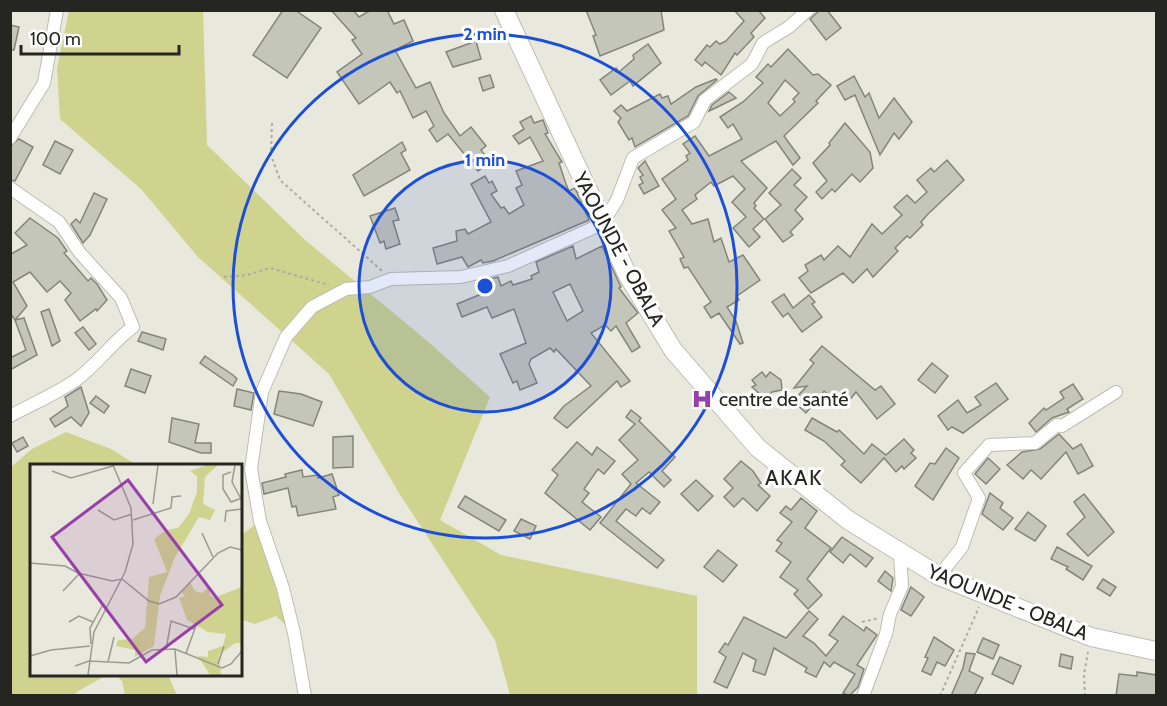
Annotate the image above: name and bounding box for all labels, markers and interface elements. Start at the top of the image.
scale bar [21,18,178,56]
text: 2 min [463,23,507,45]
text: 100 m [30,28,81,50]
text: 1 min [465,149,505,171]
street label: YAOUNDE - OBALA [568,167,670,331]
centre of rings [475,276,495,296]
hospital icon: centre de santé [690,387,714,411]
place label: centre de santé [719,387,848,411]
inset map [30,464,242,676]
district label: AKAK [765,464,823,491]
street label: YAOUNDE - OBALA [923,558,1092,645]

